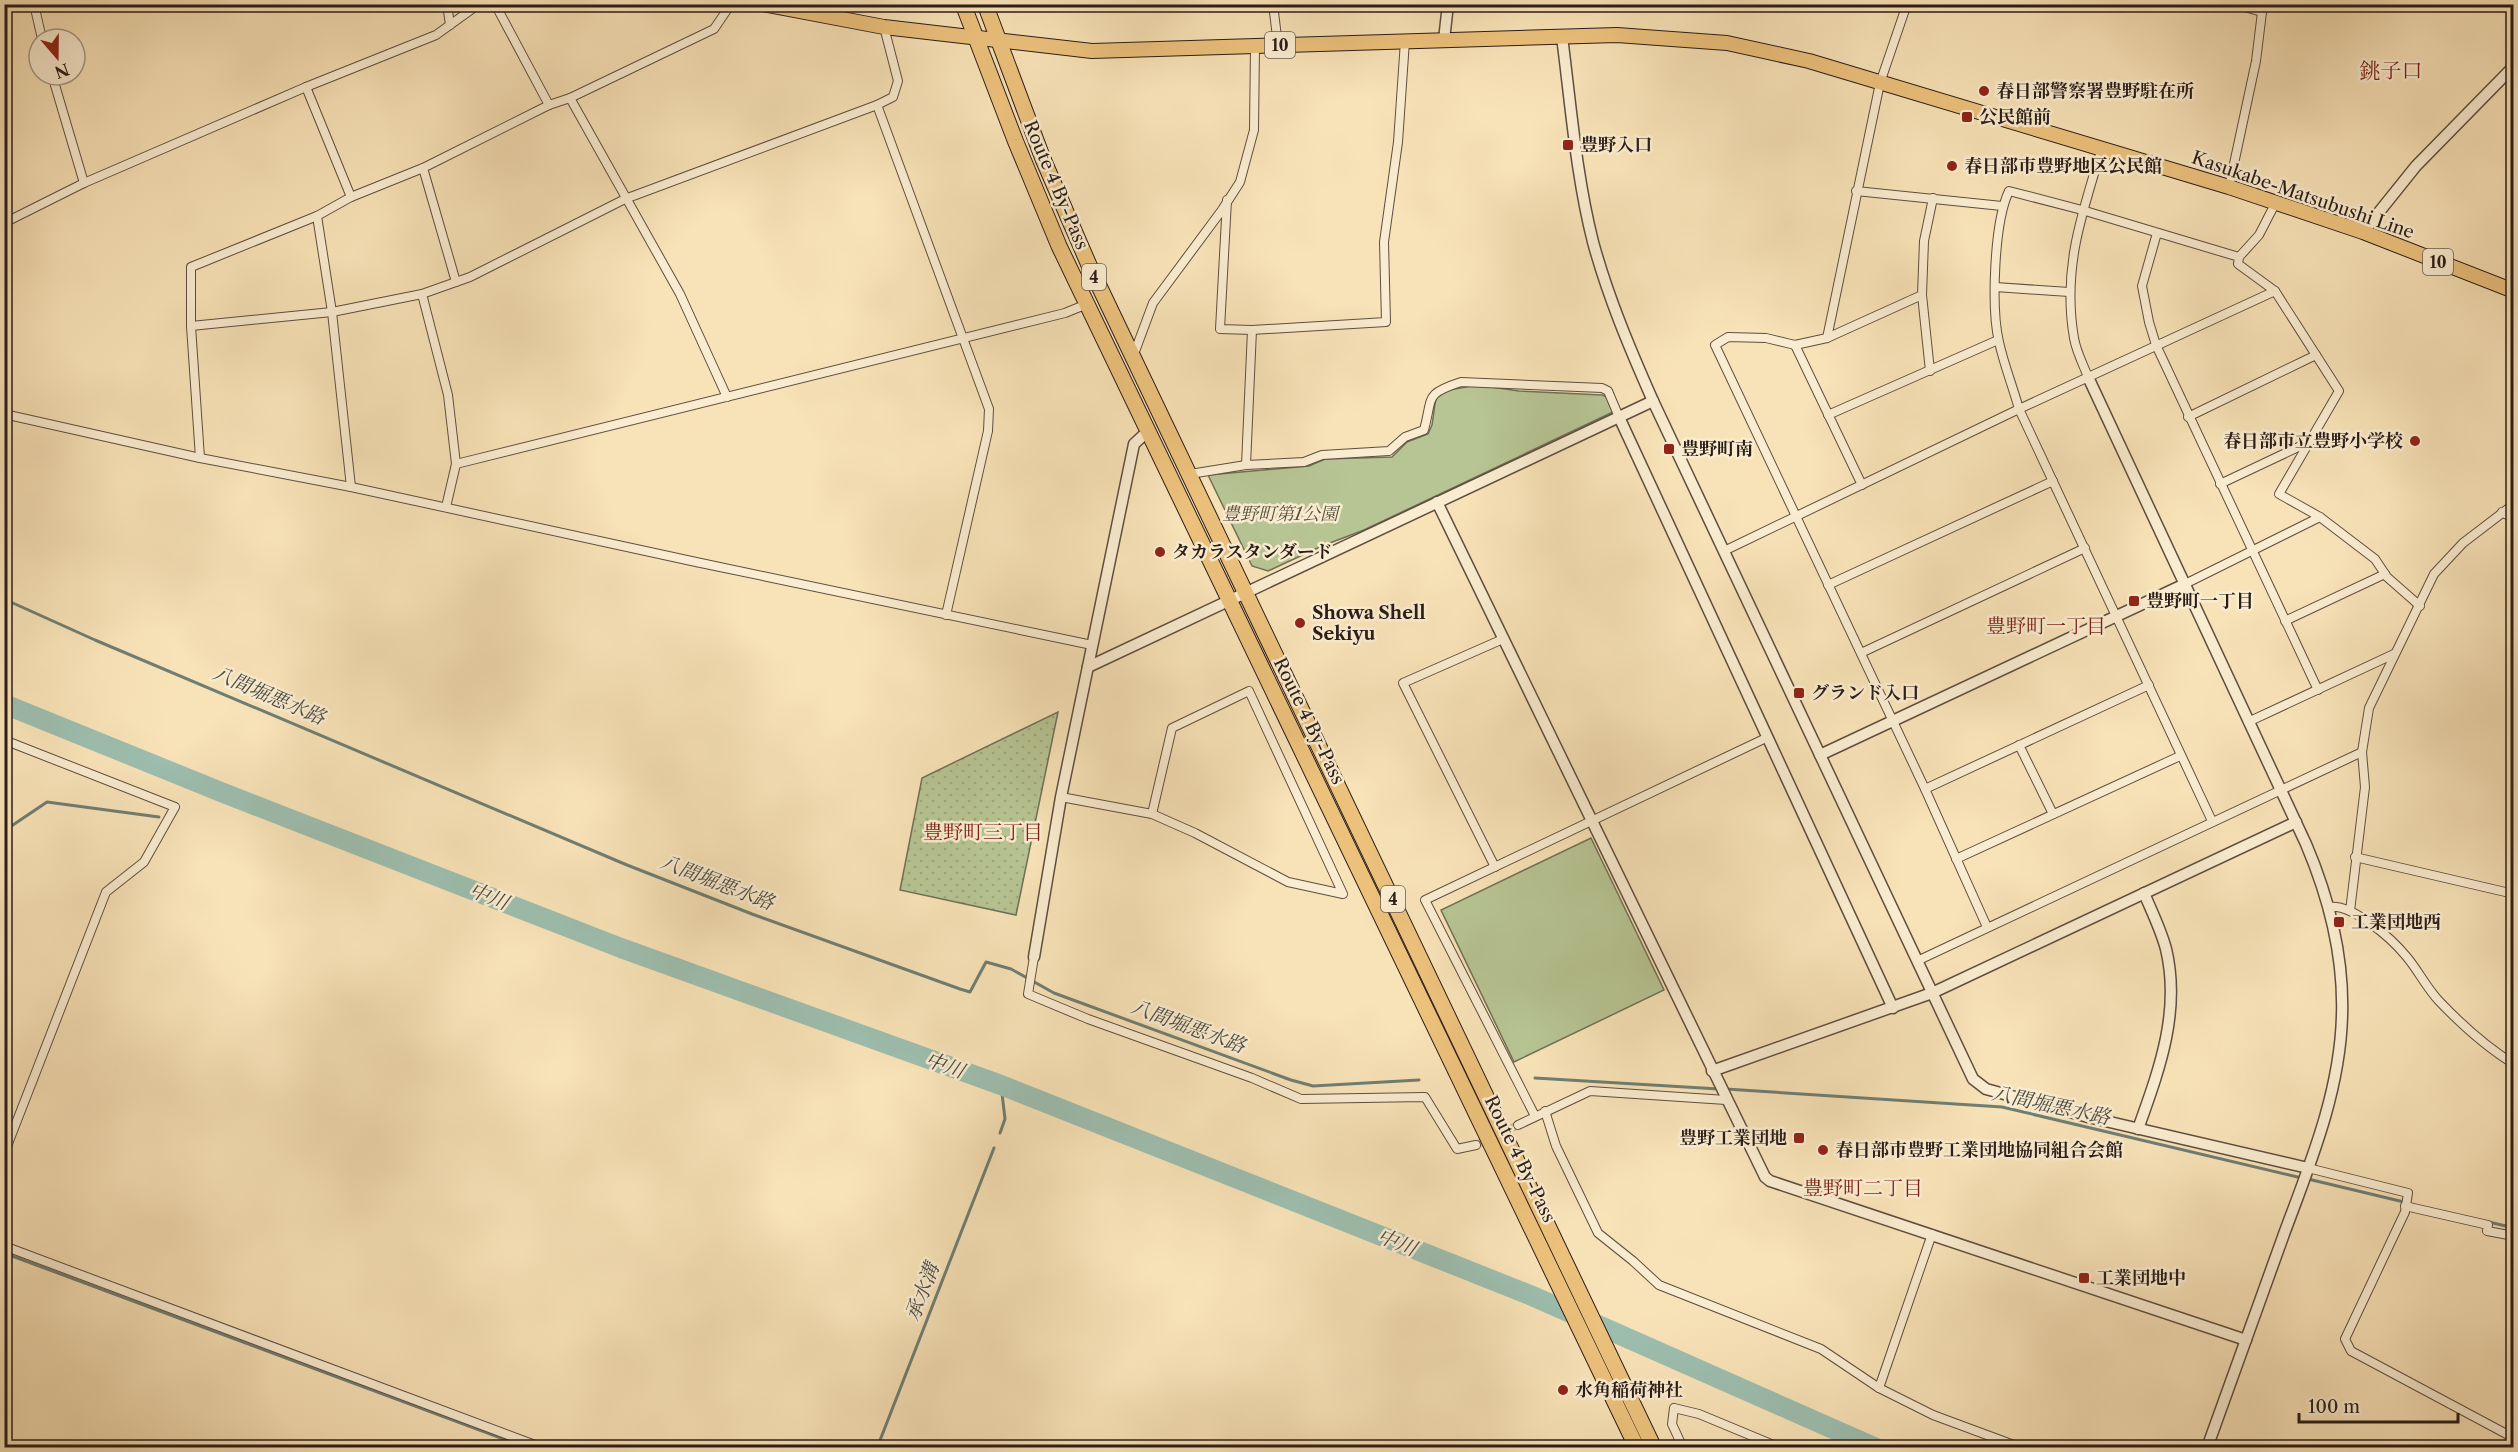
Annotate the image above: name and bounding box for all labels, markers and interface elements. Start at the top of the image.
north arrow [27,27,87,87]
road number: 10 [1265,32,1295,58]
district label: 銚子口 [2360,58,2423,83]
text: N [52,59,72,83]
place label: 春日部警察署豊野駐在所 [1996,80,2194,102]
marker: 春日部警察署豊野駐在所 [1977,84,1991,98]
place label: 公民館前 [1979,106,2051,128]
marker: 公民館前 [1960,110,1974,124]
street label: Route 4 By-Pass [1019,117,1093,253]
place label: 豊野入口 [1580,134,1652,156]
marker: 豊野入口 [1561,138,1575,152]
street label: Kasukabe-Matsubushi Line [2189,147,2417,243]
place label: 春日部市豊野地区公民館 [1964,155,2162,177]
marker: 春日部市豊野地区公民館 [1945,159,1959,173]
road number: 10 [2423,249,2453,275]
road number: 4 [1082,264,1106,290]
place label: 春日部市立豊野小学校 [2223,430,2403,452]
marker: 春日部市立豊野小学校 [2408,434,2422,448]
place label: 豊野町南 [1681,438,1753,460]
marker: 豊野町南 [1662,442,1676,456]
park label: 豊野町第1公園 [1222,503,1341,525]
place label: タカラスタンダード [1172,541,1333,563]
marker: タカラスタンダード [1153,545,1167,559]
place label: 豊野町一丁目 [2146,590,2254,612]
marker: 豊野町一丁目 [2127,594,2141,608]
place label: Showa Shell Sekiyu [1312,602,1426,645]
district label: 豊野町一丁目 [1986,614,2106,638]
marker: Showa Shell Sekiyu [1293,616,1307,630]
street label: Route 4 By-Pass [1269,654,1349,788]
water label: 八間堀悪水路 [209,661,331,730]
place label: グランド入口 [1811,682,1919,704]
marker: グランド入口 [1792,686,1806,700]
district label: 豊野町三丁目 [923,820,1043,844]
water label: 八間堀悪水路 [657,849,779,915]
water label: 中川 [466,877,514,915]
road number: 4 [1381,886,1405,912]
place label: 工業団地西 [2351,911,2441,933]
marker: 工業団地西 [2332,915,2346,929]
water label: 八間堀悪水路 [1128,994,1250,1058]
water label: 中川 [922,1047,970,1084]
water label: 八間堀悪水路 [1990,1081,2114,1130]
street label: Route 4 By-Pass [1480,1092,1560,1226]
place label: 豊野工業団地 [1679,1127,1787,1149]
marker: 豊野工業団地 [1792,1131,1806,1145]
place label: 春日部市豊野工業団地協同組合会館 [1835,1139,2123,1161]
marker: 春日部市豊野工業団地協同組合会館 [1816,1143,1830,1157]
district label: 豊野町二丁目 [1803,1176,1923,1200]
water label: 中川 [1374,1223,1422,1261]
water label: 承水溝 [900,1257,945,1324]
place label: 工業団地中 [2096,1267,2186,1289]
marker: 工業団地中 [2077,1271,2091,1285]
place label: 水角稲荷神社 [1575,1379,1683,1401]
marker: 水角稲荷神社 [1556,1383,1570,1397]
scale bar [2299,1386,2458,1424]
text: 100 m [2308,1396,2360,1418]

